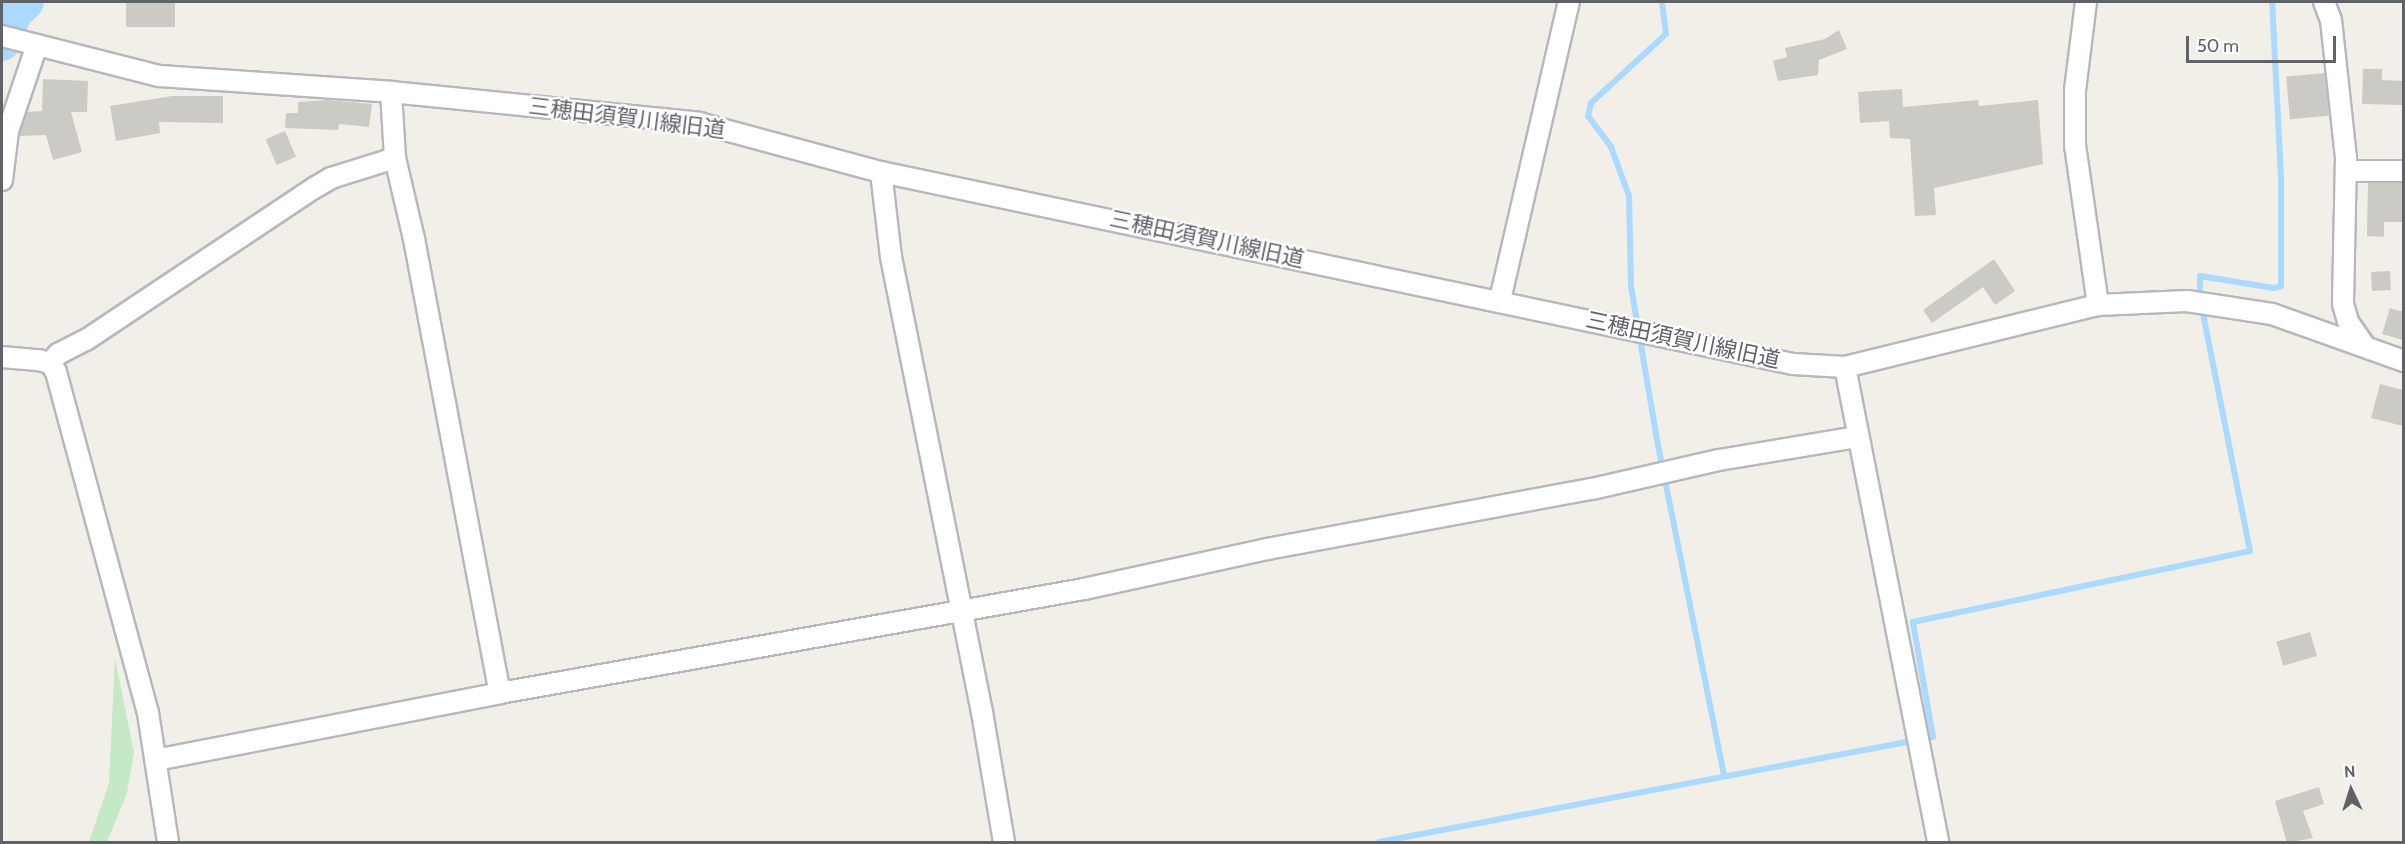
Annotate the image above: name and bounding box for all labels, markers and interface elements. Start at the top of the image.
scale bar [2189,24,2339,62]
text: 50 m [2197,35,2239,57]
street label: 三穂田須賀川線旧道 [527,93,727,143]
street label: 三穂田須賀川線旧道 [1107,206,1307,272]
street label: 三穂田須賀川線旧道 [1583,307,1783,373]
north arrow [2321,760,2381,820]
text: N [2343,762,2356,781]

